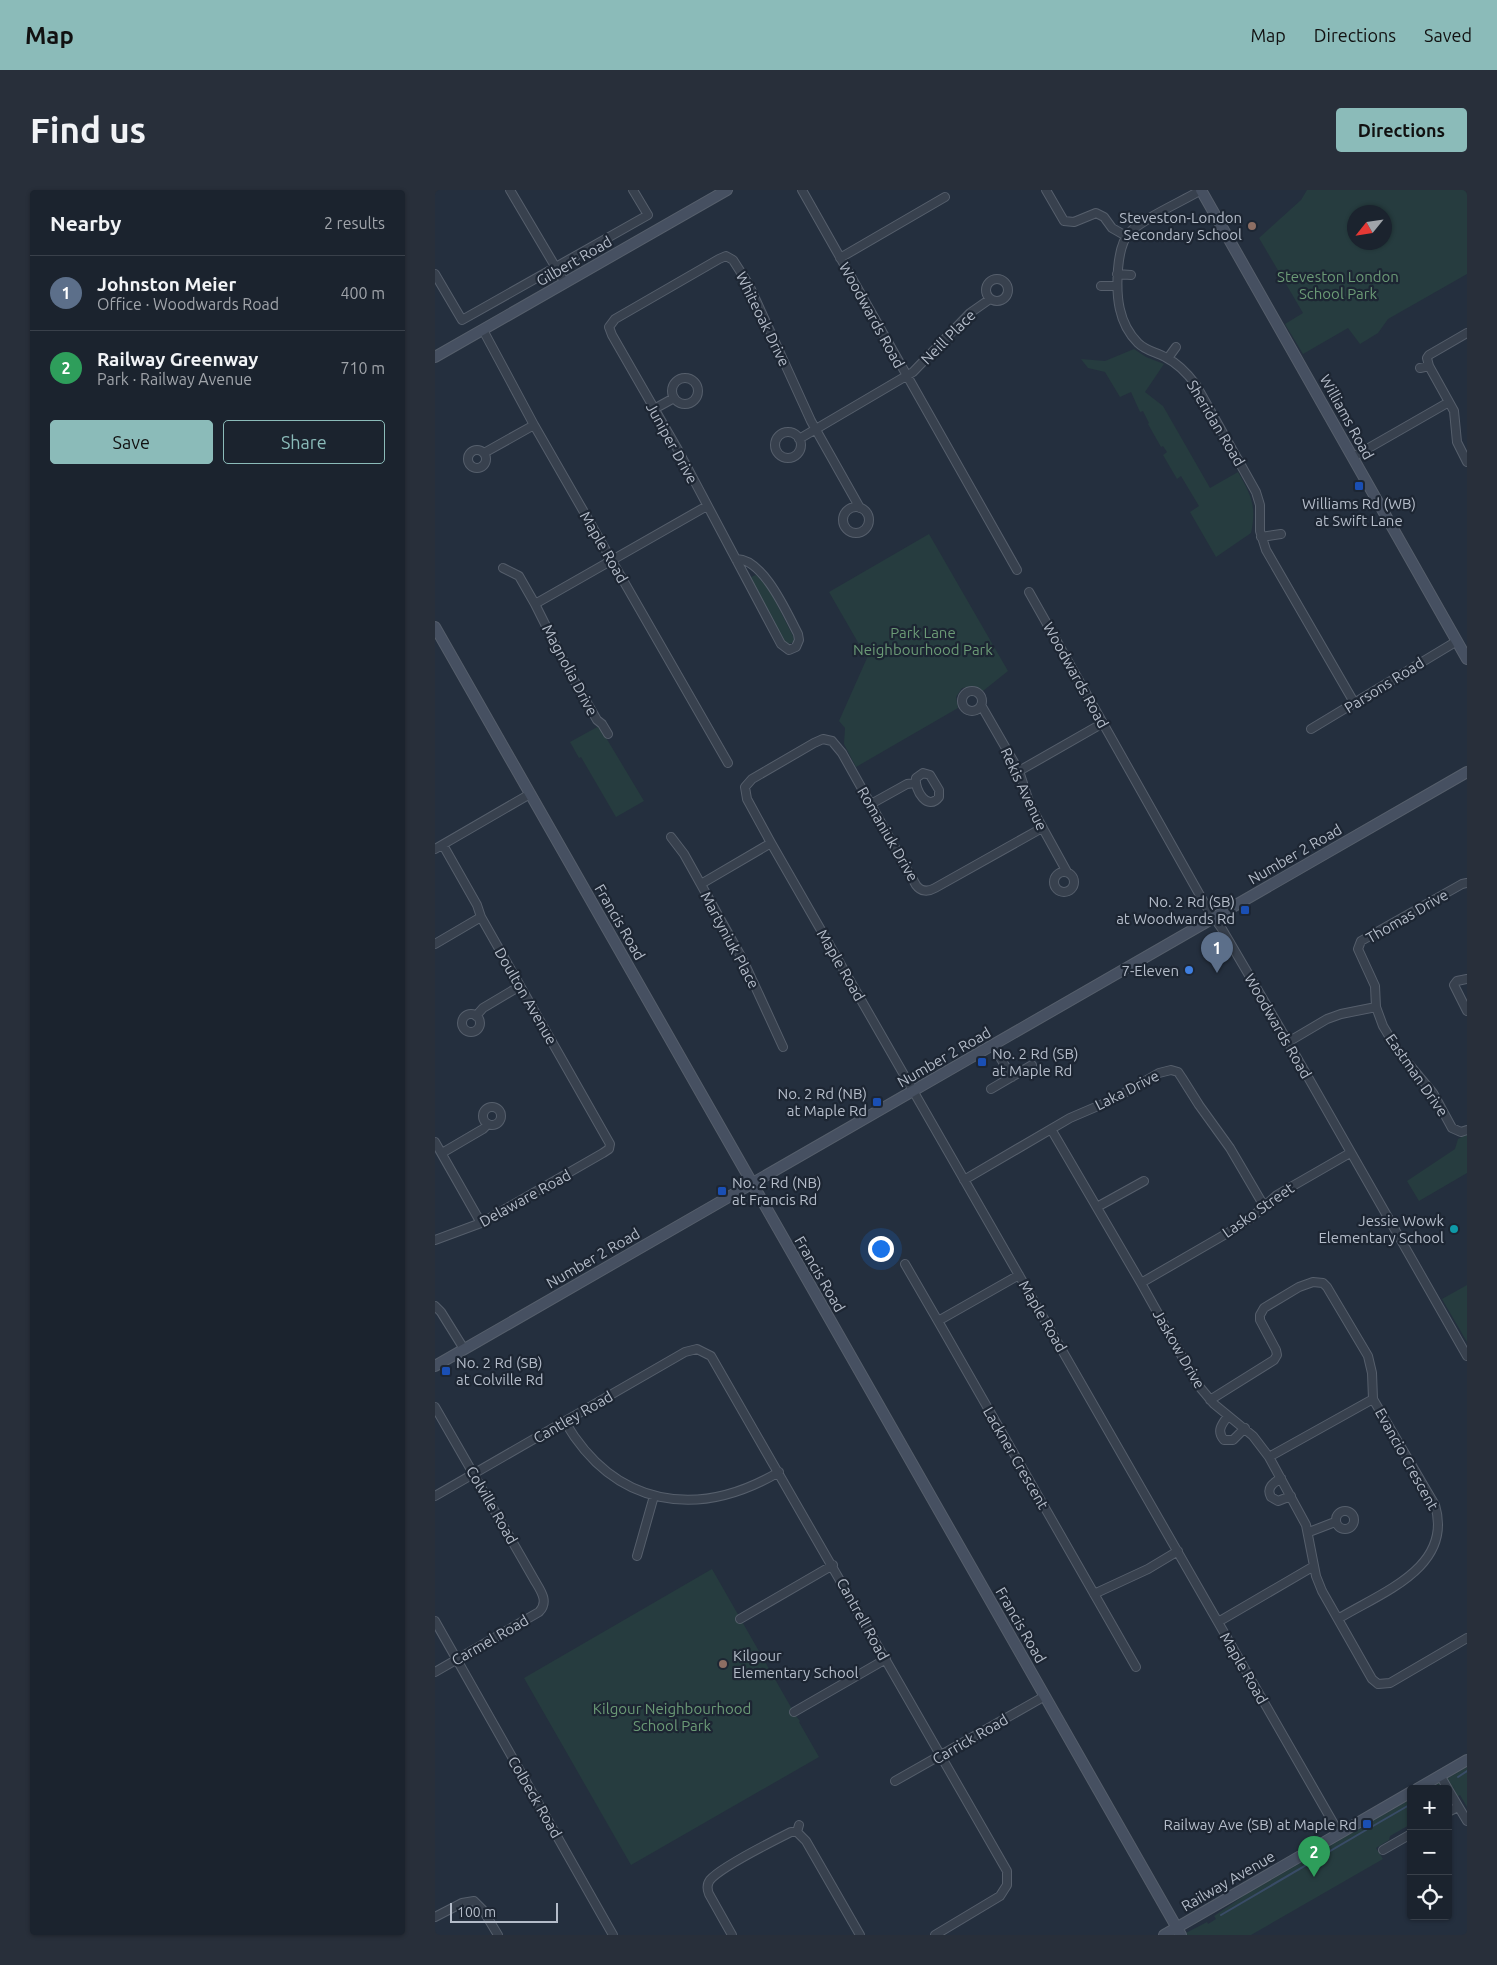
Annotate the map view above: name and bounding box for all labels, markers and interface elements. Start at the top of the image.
text: Map [25,22,74,49]
text: Map [1250,25,1286,45]
text: Directions [1314,25,1396,45]
text: Saved [1424,25,1472,45]
button: Directions [1336,108,1467,152]
text: Find us [30,110,146,150]
north arrow [1347,205,1392,250]
place label: Steveston-London Secondary School [1119,209,1242,243]
text: Nearby [50,211,121,235]
text: 2 results [324,214,385,232]
marker: Steveston-London Secondary School [1246,220,1258,232]
street label: Gilbert Road [533,233,615,289]
street label: Woodwards Road [836,259,908,371]
park label: Steveston London School Park [1277,268,1399,302]
street label: Whiteoak Drive [733,269,793,369]
text: Johnston Meier [97,273,236,295]
text: 1 [61,284,71,302]
text: 400 m [340,284,385,302]
text: Office · Woodwards Road [97,295,279,313]
street label: Neill Place [917,306,979,368]
text: Railway Greenway [97,348,258,370]
text: 2 [61,359,71,377]
text: 710 m [340,359,385,377]
text: Park · Railway Avenue [97,370,252,388]
street label: Williams Road [1317,372,1377,462]
street label: Sheridan Road [1184,377,1248,469]
street label: Juniper Drive [643,400,701,486]
button: Save [50,420,213,464]
button: Share [223,420,385,464]
marker: Williams Rd (WB) at Swift Lane [1353,480,1365,492]
place label: Williams Rd (WB) at Swift Lane [1302,495,1416,529]
street label: Maple Road [577,508,631,586]
street label: Woodwards Road [1040,619,1112,731]
street label: Magnolia Drive [539,621,601,719]
park label: Park Lane Neighbourhood Park [853,624,993,658]
street label: Parsons Road [1341,654,1427,716]
street label: Rekis Avenue [997,745,1051,833]
street label: Romaniuk Drive [854,784,922,884]
street label: Number 2 Road [1245,820,1345,888]
street label: Francis Road [591,881,649,963]
street label: Thomas Drive [1363,886,1451,946]
street label: Martyniuk Place [697,889,763,991]
place label: No. 2 Rd (SB) at Woodwards Rd [1116,893,1235,927]
marker: No. 2 Rd (SB) at Woodwards Rd [1239,904,1251,916]
street label: Maple Road [814,926,868,1004]
pin: 1 [1201,932,1233,973]
street label: Doulton Avenue [491,945,561,1047]
place label: 7-Eleven [1121,962,1179,979]
marker: 7-Eleven [1183,964,1195,976]
street label: Woodwards Road [1241,971,1315,1081]
street label: Number 2 Road [894,1023,994,1091]
street label: Eastman Drive [1382,1031,1452,1119]
place label: No. 2 Rd (SB) at Maple Rd [992,1045,1079,1079]
marker: No. 2 Rd (SB) at Maple Rd [976,1056,988,1068]
street label: Laka Drive [1092,1067,1162,1113]
place label: No. 2 Rd (NB) at Maple Rd [778,1085,867,1119]
marker: No. 2 Rd (NB) at Maple Rd [871,1096,883,1108]
street label: Delaware Road [476,1166,574,1230]
place label: No. 2 Rd (NB) at Francis Rd [732,1174,821,1208]
street label: Lasko Street [1219,1179,1297,1241]
marker: No. 2 Rd (NB) at Francis Rd [716,1185,728,1197]
place label: Jessie Wowk Elementary School [1318,1212,1444,1246]
marker: Jessie Wowk Elementary School [1448,1223,1460,1235]
street label: Number 2 Road [543,1224,643,1292]
street label: Francis Road [791,1233,849,1315]
your location [868,1236,894,1262]
street label: Maple Road [1016,1277,1070,1355]
street label: Jaskow Drive [1150,1307,1208,1391]
place label: No. 2 Rd (SB) at Colville Rd [456,1354,544,1388]
marker: No. 2 Rd (SB) at Colville Rd [440,1365,452,1377]
street label: Cantley Road [530,1387,616,1447]
street label: Lackner Crescent [980,1404,1052,1512]
street label: Evancio Crescent [1372,1405,1442,1513]
street label: Colville Road [463,1463,521,1547]
street label: Cantrell Road [833,1575,893,1663]
street label: Francis Road [992,1584,1050,1666]
street label: Carmel Road [449,1611,531,1669]
street label: Maple Road [1217,1629,1271,1707]
place label: Kilgour Elementary School [733,1647,859,1681]
marker: Kilgour Elementary School [717,1658,729,1670]
park label: Kilgour Neighbourhood School Park [593,1700,751,1734]
street label: Carrick Road [929,1711,1011,1767]
street label: Colbeck Road [505,1753,565,1841]
map controls [1407,1785,1452,1920]
button: + [1407,1785,1452,1830]
place label: Railway Ave (SB) at Maple Rd [1164,1816,1357,1833]
marker: Railway Ave (SB) at Maple Rd [1361,1818,1373,1830]
button: − [1407,1830,1452,1875]
pin: 2 [1298,1836,1330,1877]
street label: Railway Avenue [1178,1847,1278,1915]
button: locate [1407,1875,1452,1920]
scale bar [450,1900,557,1923]
text: 100 m [457,1904,496,1920]

